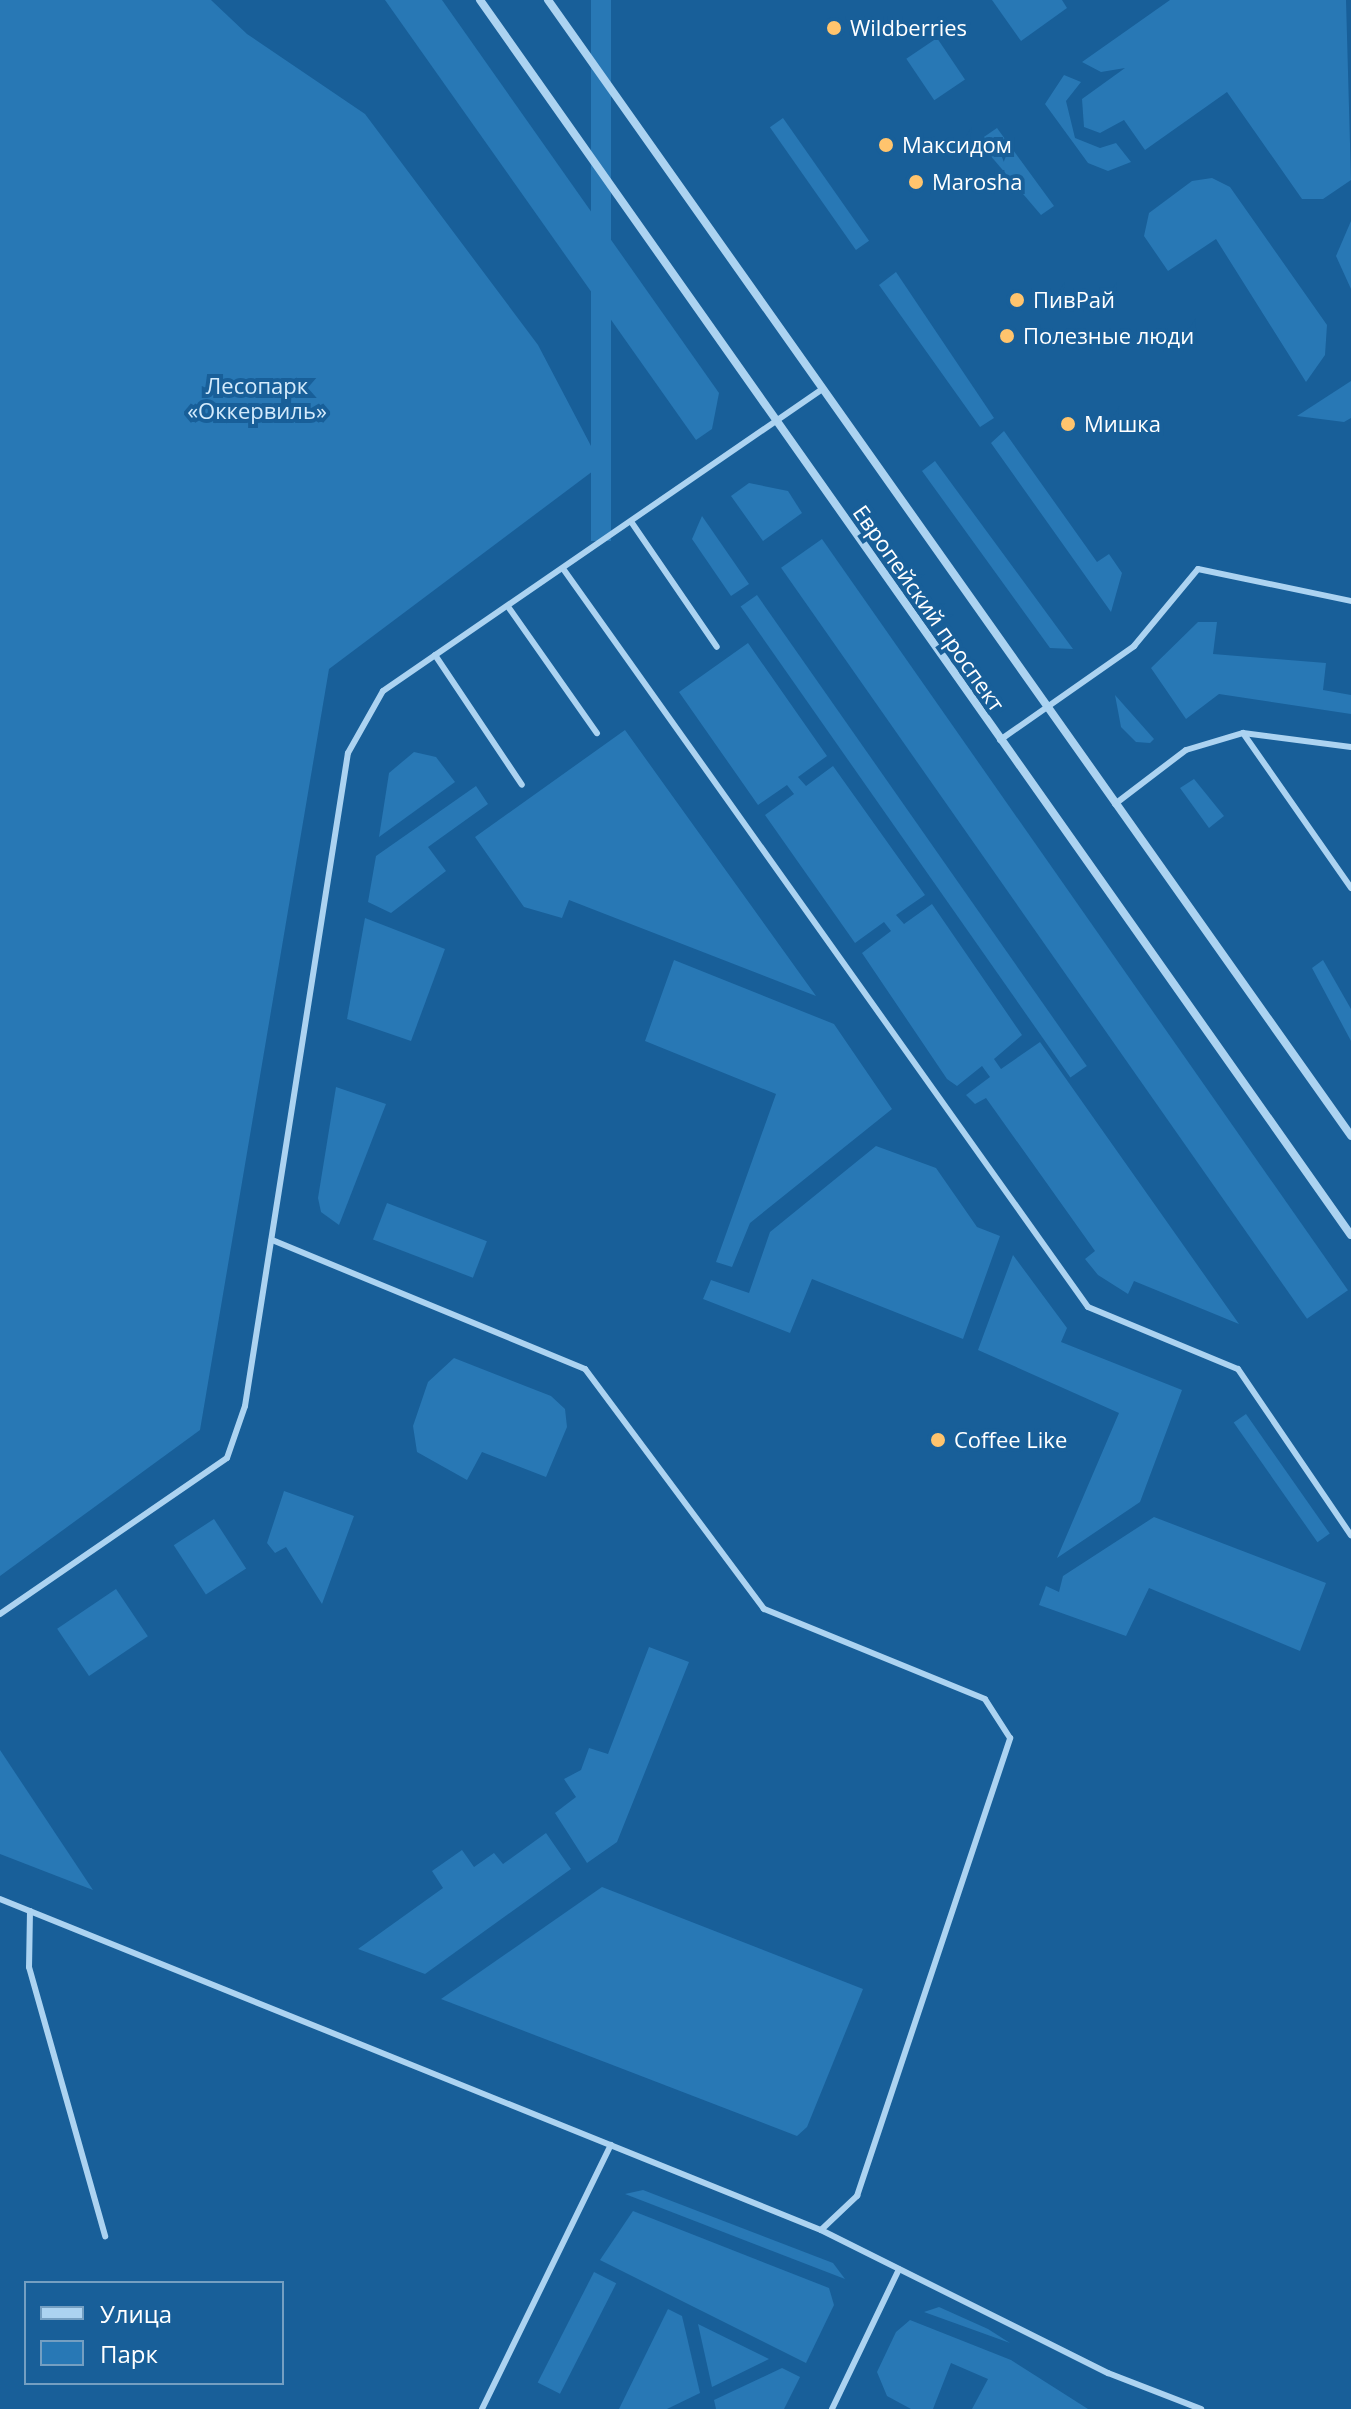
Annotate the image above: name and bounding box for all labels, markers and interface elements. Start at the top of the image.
place label: Wildberries [850,15,967,41]
marker: Wildberries [825,19,843,37]
place label: Максидом [902,132,1012,158]
marker: Максидом [877,136,895,154]
place label: Marosha [932,169,1022,195]
marker: Marosha [907,173,925,191]
place label: ПивРай [1033,287,1115,313]
marker: ПивРай [1008,291,1026,309]
place label: Полезные люди [1023,323,1194,349]
marker: Полезные люди [998,327,1016,345]
park label: Лесопарк «Оккервиль» [187,372,327,424]
place label: Мишка [1084,411,1161,437]
marker: Мишка [1059,415,1077,433]
street label: Европейский проспект [848,500,1010,716]
place label: Coffee Like [954,1427,1067,1453]
marker: Coffee Like [929,1431,947,1449]
legend [24,2281,284,2385]
text: Улица [100,2297,172,2330]
text: Парк [100,2337,158,2370]

